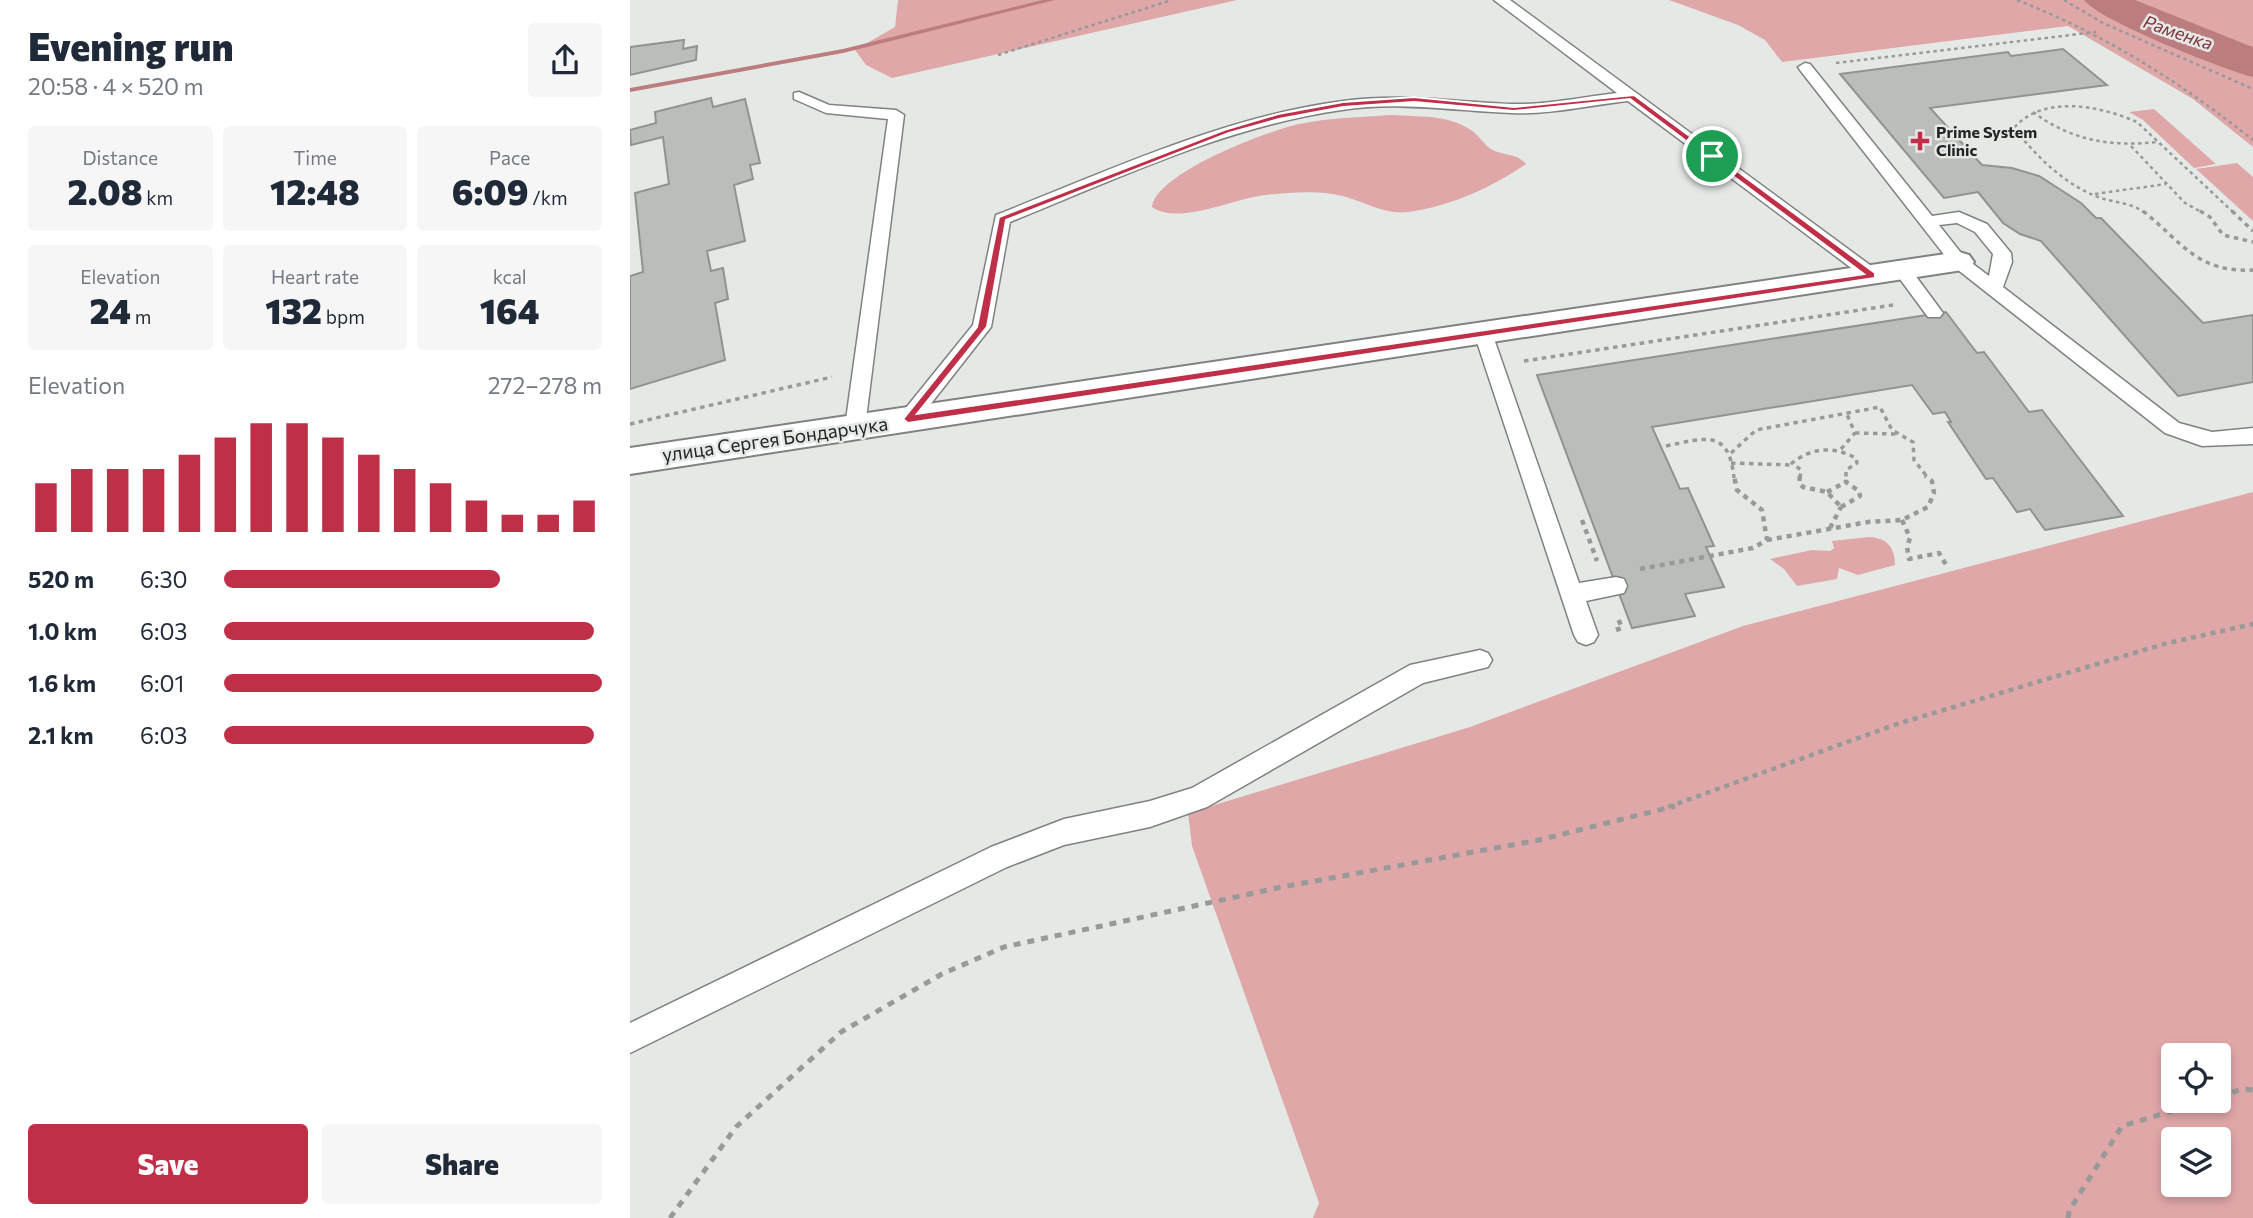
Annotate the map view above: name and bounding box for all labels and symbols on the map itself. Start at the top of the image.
water label: Раменка [2141,10,2216,54]
place label: Prime System Clinic [1936,122,2037,159]
pin [1682,126,1742,186]
marker: Prime System Clinic [1910,131,1930,151]
street label: улица Сергея Бондарчука [661,411,889,466]

